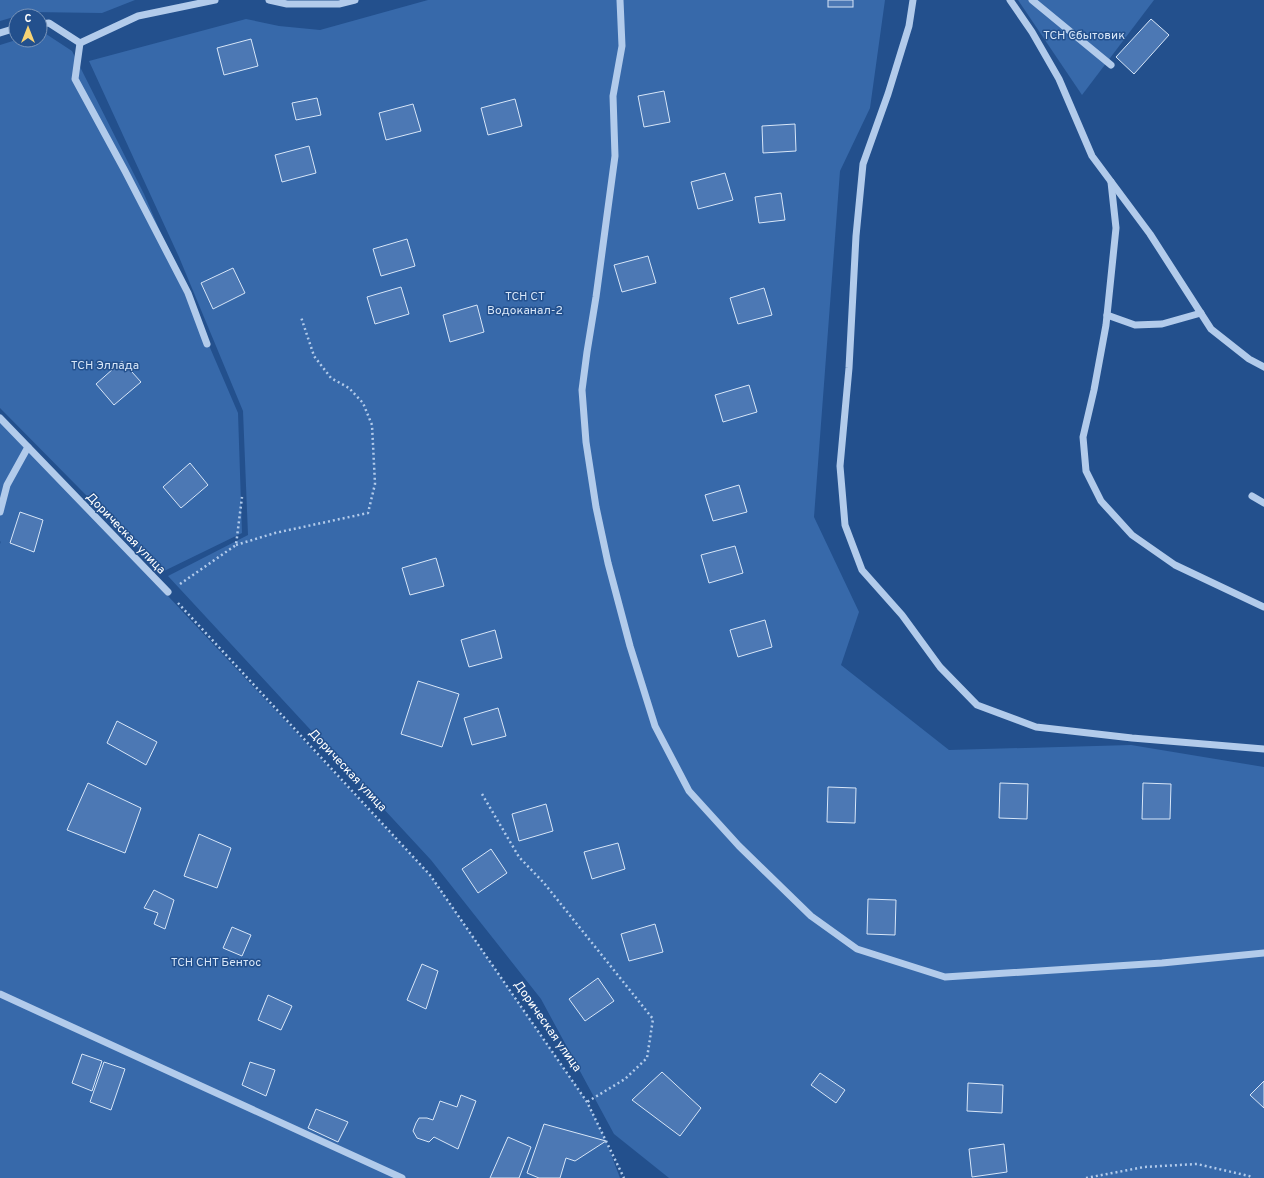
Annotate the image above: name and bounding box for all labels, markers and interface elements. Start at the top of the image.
north arrow [8,8,48,48]
text: С [24,12,32,26]
park label: ТСН Сбытовик [1043,28,1125,44]
park label: ТСН СТ Водоканал-2 [487,289,563,319]
park label: ТСН Эллада [71,358,139,374]
street label: Дорическая улица [82,489,168,578]
street label: Дорическая улица [305,726,390,816]
park label: ТСН СНТ Бентос [171,955,261,971]
street label: Дорическая улица [510,978,585,1075]

